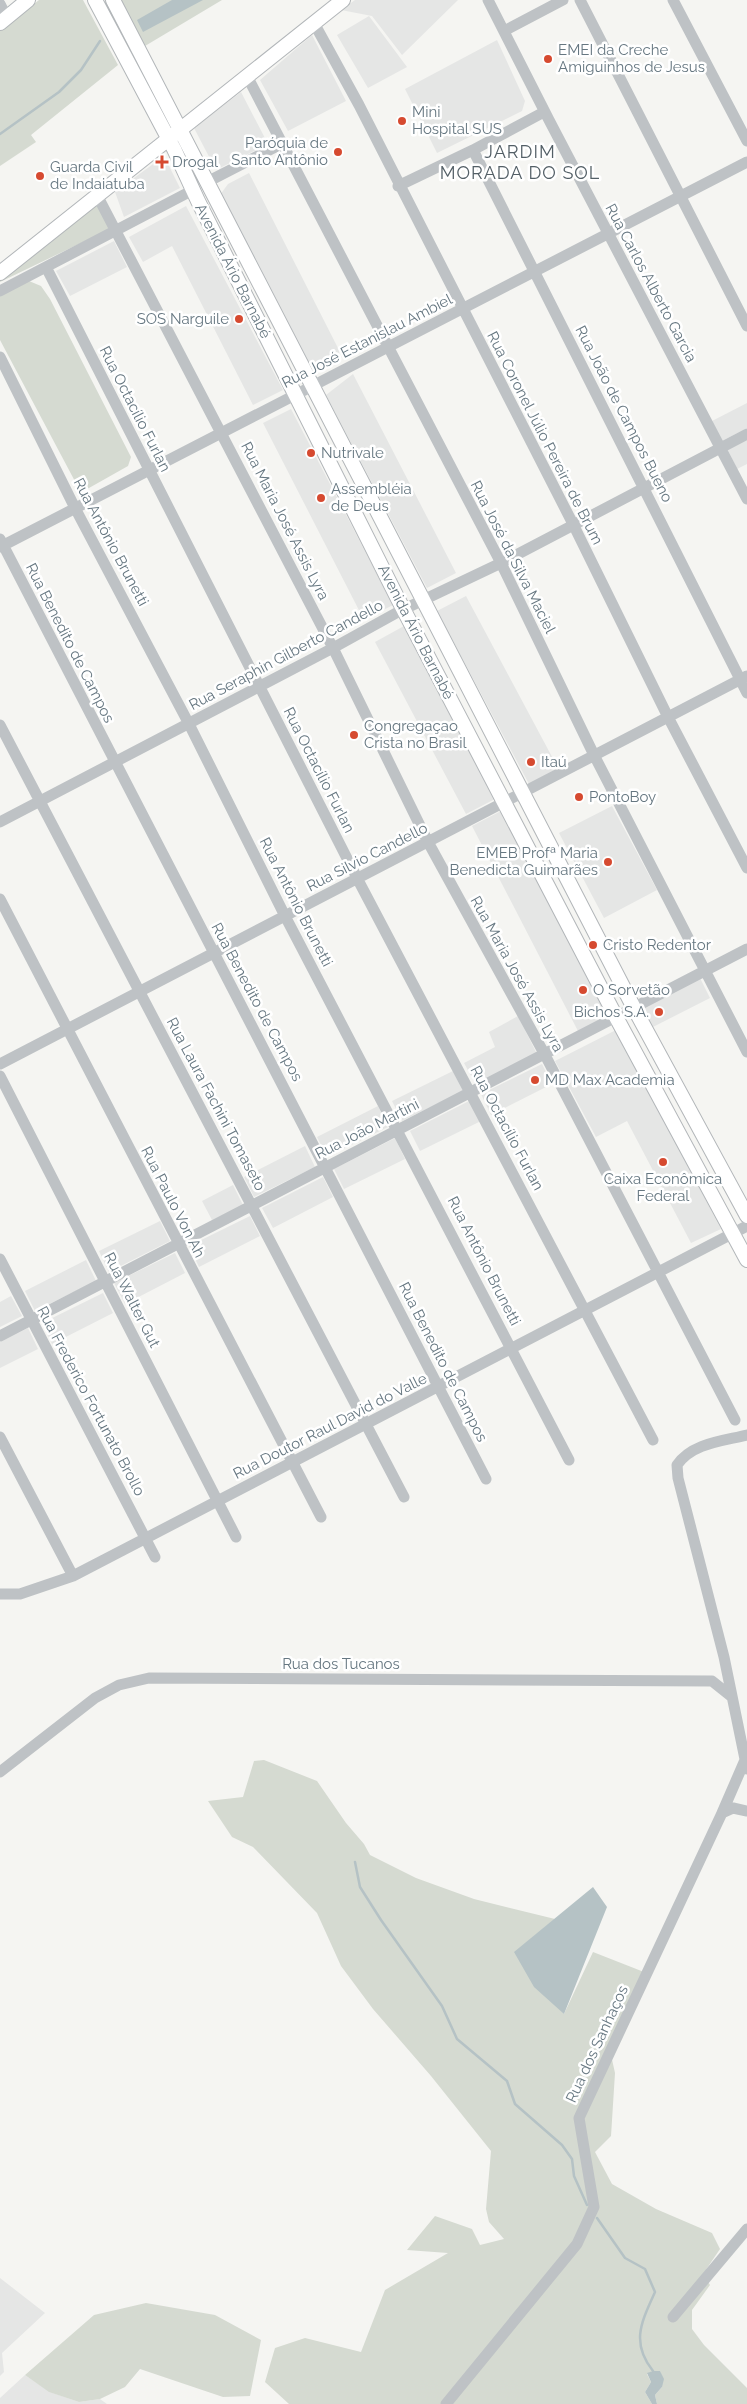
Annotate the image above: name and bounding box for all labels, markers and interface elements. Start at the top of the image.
place label: EMEI da Creche Amiguinhos de Jesus [558,41,705,76]
marker: EMEI da Creche Amiguinhos de Jesus [542,53,554,65]
place label: Mini Hospital SUS [412,103,502,138]
marker: Mini Hospital SUS [396,115,408,127]
place label: Paróquia de Santo Antônio [231,134,328,169]
district label: JARDIM MORADA DO SOL [440,141,600,183]
marker: Paróquia de Santo Antônio [332,146,344,158]
place label: Drogal [172,153,219,171]
marker: Drogal [156,156,168,168]
place label: Guarda Civil de Indaiatuba [50,158,145,193]
marker: Guarda Civil de Indaiatuba [34,170,46,182]
street label: Avenida Ário Barnabé [191,201,275,342]
street label: Rua Carlos Alberto Garcia [602,201,700,365]
street label: Rua José Estanislau Ambiel [279,290,456,392]
place label: SOS Narguile [137,310,229,328]
marker: SOS Narguile [233,313,245,325]
street label: Rua João de Campos Bueno [571,323,677,505]
street label: Rua Coronel Júlio Pereira de Brum [483,328,607,548]
street label: Rua Octacílio Furlan [96,343,174,475]
street label: Rua Maria José Assis Lyra [237,439,333,603]
place label: Nutrivale [321,444,384,462]
marker: Nutrivale [305,447,317,459]
street label: Rua Antônio Brunetti [70,475,152,609]
street label: Rua José da Silva Maciel [467,478,560,637]
place label: Assembléia de Deus [331,480,412,515]
marker: Assembléia de Deus [315,492,327,504]
street label: Rua Benedito de Campos [22,560,118,726]
street label: Avenida Ário Barnabé [374,562,458,703]
street label: Rua Seraphin Gilberto Candello [186,596,386,714]
street label: Rua Octacílio Furlan [280,704,358,836]
place label: Congregaçao Crista no Brasil [364,717,468,752]
marker: Congregaçao Crista no Brasil [348,729,360,741]
place label: Itaú [541,753,567,771]
marker: Itaú [525,756,537,768]
place label: PontoBoy [589,788,656,806]
marker: PontoBoy [573,791,585,803]
street label: Rua Silvio Candello [304,819,431,895]
street label: Rua Antônio Brunetti [256,834,336,970]
place label: EMEB Profª Maria Benedicta Guimarães [449,844,598,879]
marker: EMEB Profª Maria Benedicta Guimarães [602,856,614,868]
street label: Rua Maria José Assis Lyra [467,893,567,1055]
street label: Rua Benedito de Campos [208,920,306,1084]
place label: Cristo Redentor [603,936,712,954]
marker: Cristo Redentor [587,939,599,951]
place label: O Sorvetão [593,981,670,999]
marker: O Sorvetão [577,984,589,996]
place label: Bichos S.A. [574,1003,649,1021]
marker: Bichos S.A. [653,1006,665,1018]
street label: Rua Laura Fachini Tomaseto [163,1014,269,1194]
street label: Rua Octacílio Furlan [467,1063,547,1193]
place label: MD Max Academia [545,1071,675,1089]
marker: MD Max Academia [529,1074,541,1086]
street label: Rua João Martini [312,1095,422,1163]
street label: Rua Paulo Von Ah [137,1143,209,1261]
marker: Caixa Econômica Federal [657,1156,669,1168]
place label: Caixa Econômica Federal [604,1170,722,1205]
street label: Rua Antônio Brunetti [444,1193,524,1329]
street label: Rua Walter Gut [100,1249,164,1351]
street label: Rua Benedito de Campos [395,1279,491,1445]
street label: Rua Frederico Fortunato Brollo [33,1303,149,1499]
street label: Rua Doutor Raul David do Valle [230,1369,430,1483]
street label: Rua dos Tucanos [282,1655,400,1673]
street label: Rua dos Sanhaços [562,1983,632,2105]

